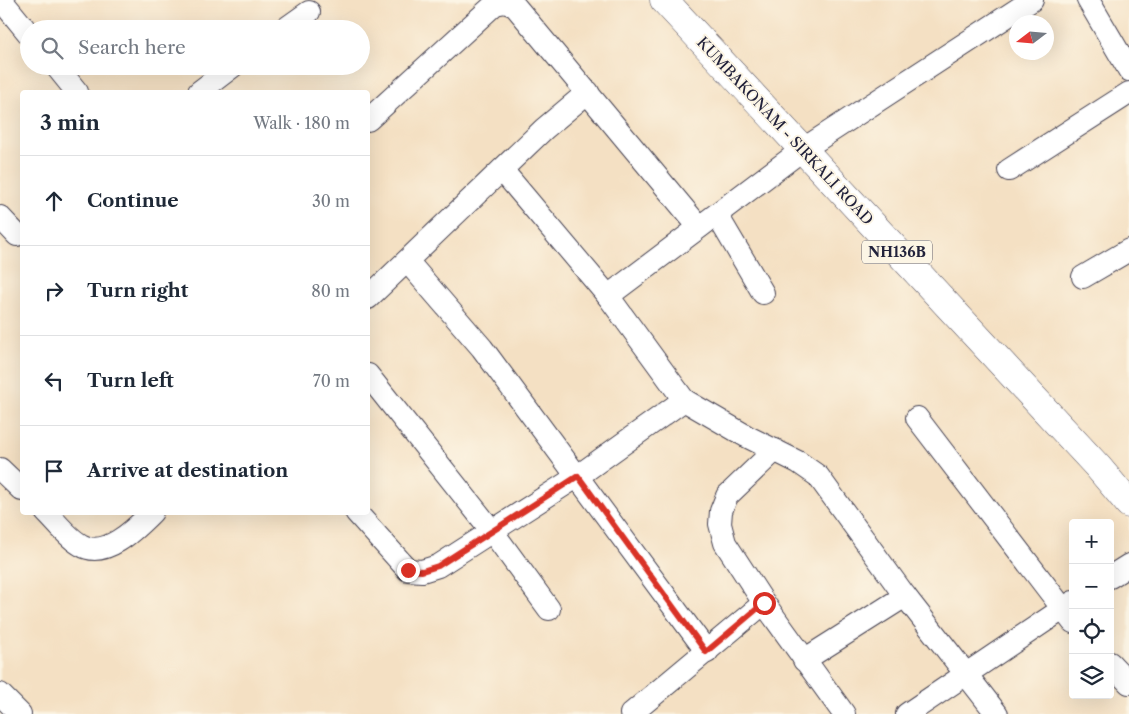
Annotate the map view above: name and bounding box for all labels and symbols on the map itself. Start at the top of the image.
north arrow [1009,15,1054,60]
street label: KUMBAKONAM - SIRKALI ROAD [693,33,878,229]
road number: NH136B [862,240,932,264]
route end [397,559,420,582]
route start [753,592,776,615]

